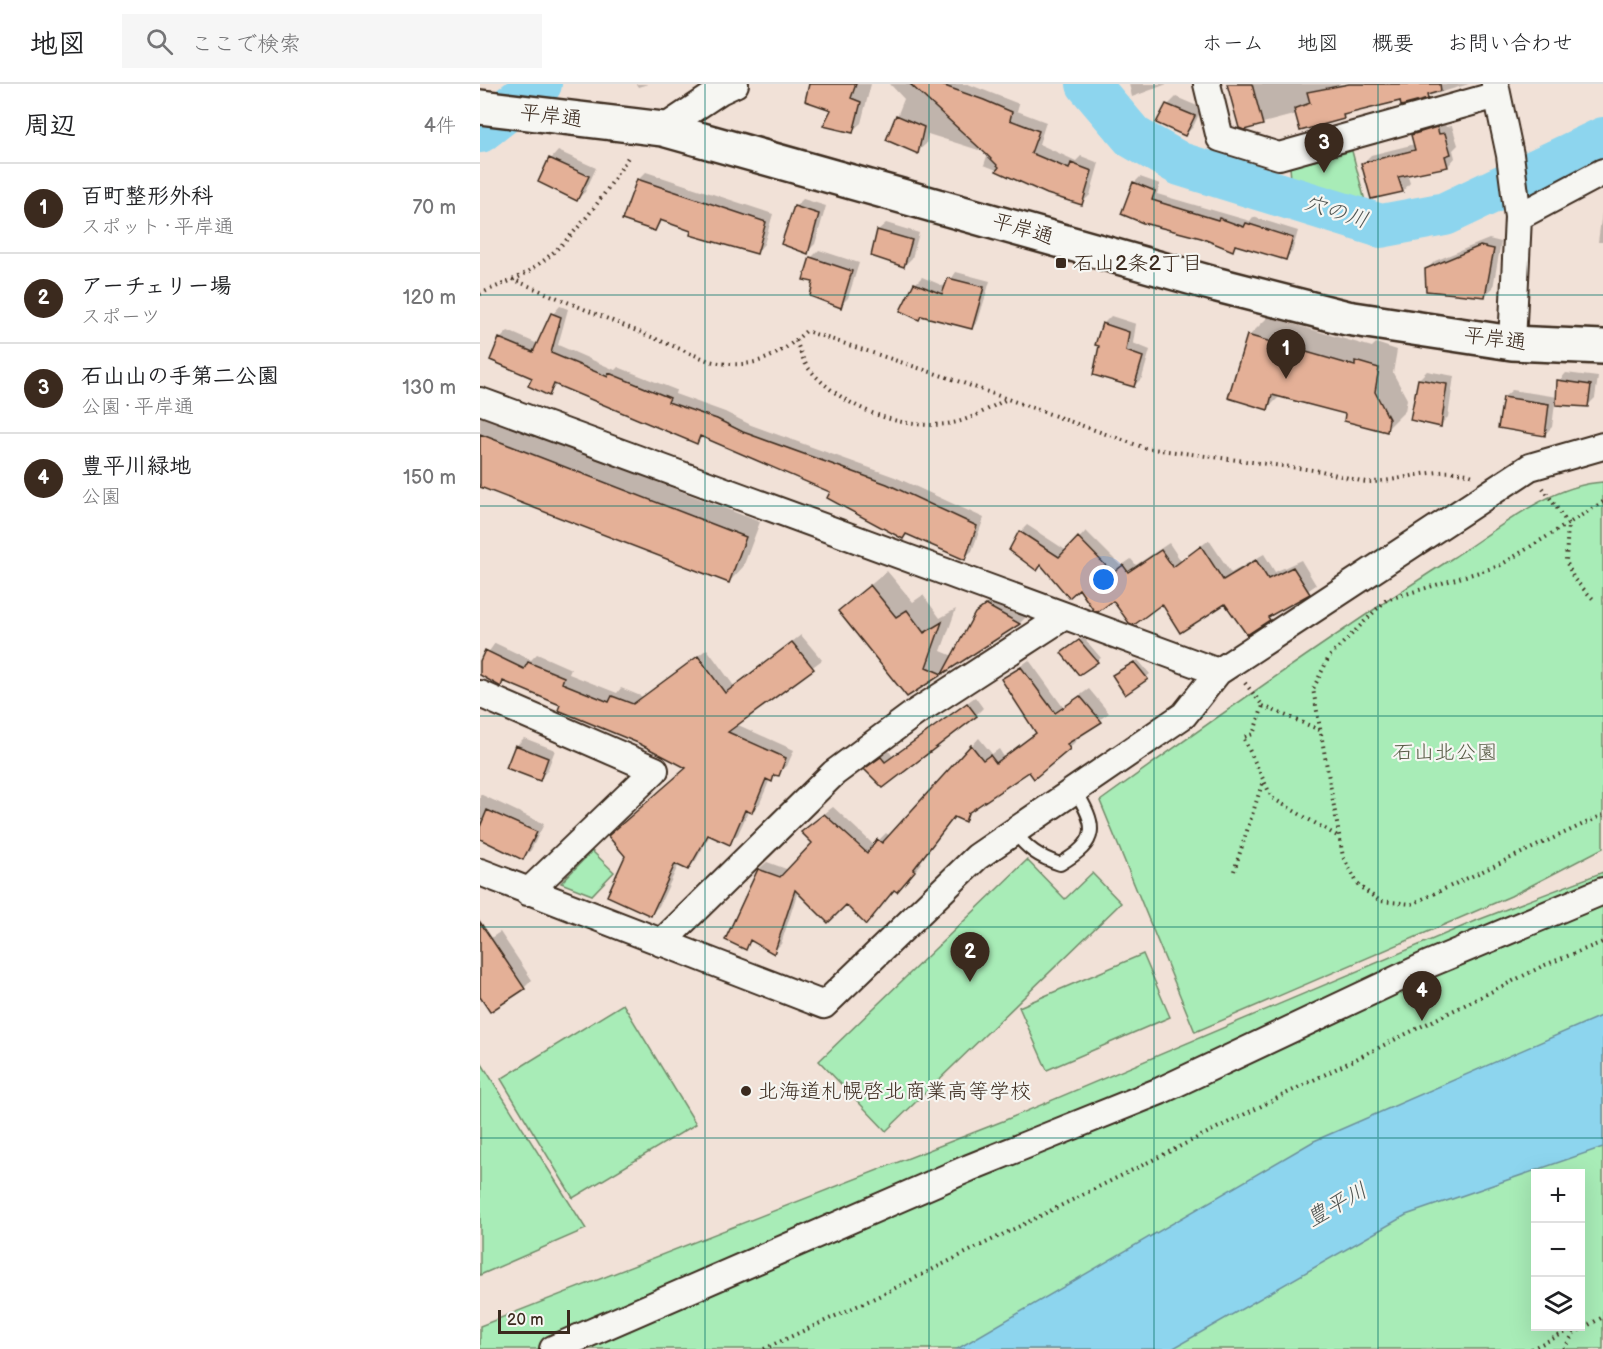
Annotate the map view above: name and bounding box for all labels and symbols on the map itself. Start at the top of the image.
street label: 平岸通 [518,100,584,132]
pin: 3 [1304,124,1344,173]
water label: 穴の川 [1300,189,1372,235]
street label: 平岸通 [989,208,1057,250]
place label: 石山2条2丁目 [1073,251,1203,276]
marker: 石山2条2丁目 [1054,256,1068,270]
street label: 平岸通 [1462,323,1528,355]
pin: 1 [1266,330,1306,379]
your location [1089,565,1118,594]
park label: 石山北公園 [1393,740,1498,765]
pin: 2 [950,932,990,982]
pin: 4 [1402,972,1442,1021]
place label: 北海道札幌啓北商業高等学校 [758,1079,1031,1104]
marker: 北海道札幌啓北商業高等学校 [739,1084,753,1098]
water label: 豊平川 [1302,1177,1372,1233]
scale bar [498,1307,570,1334]

